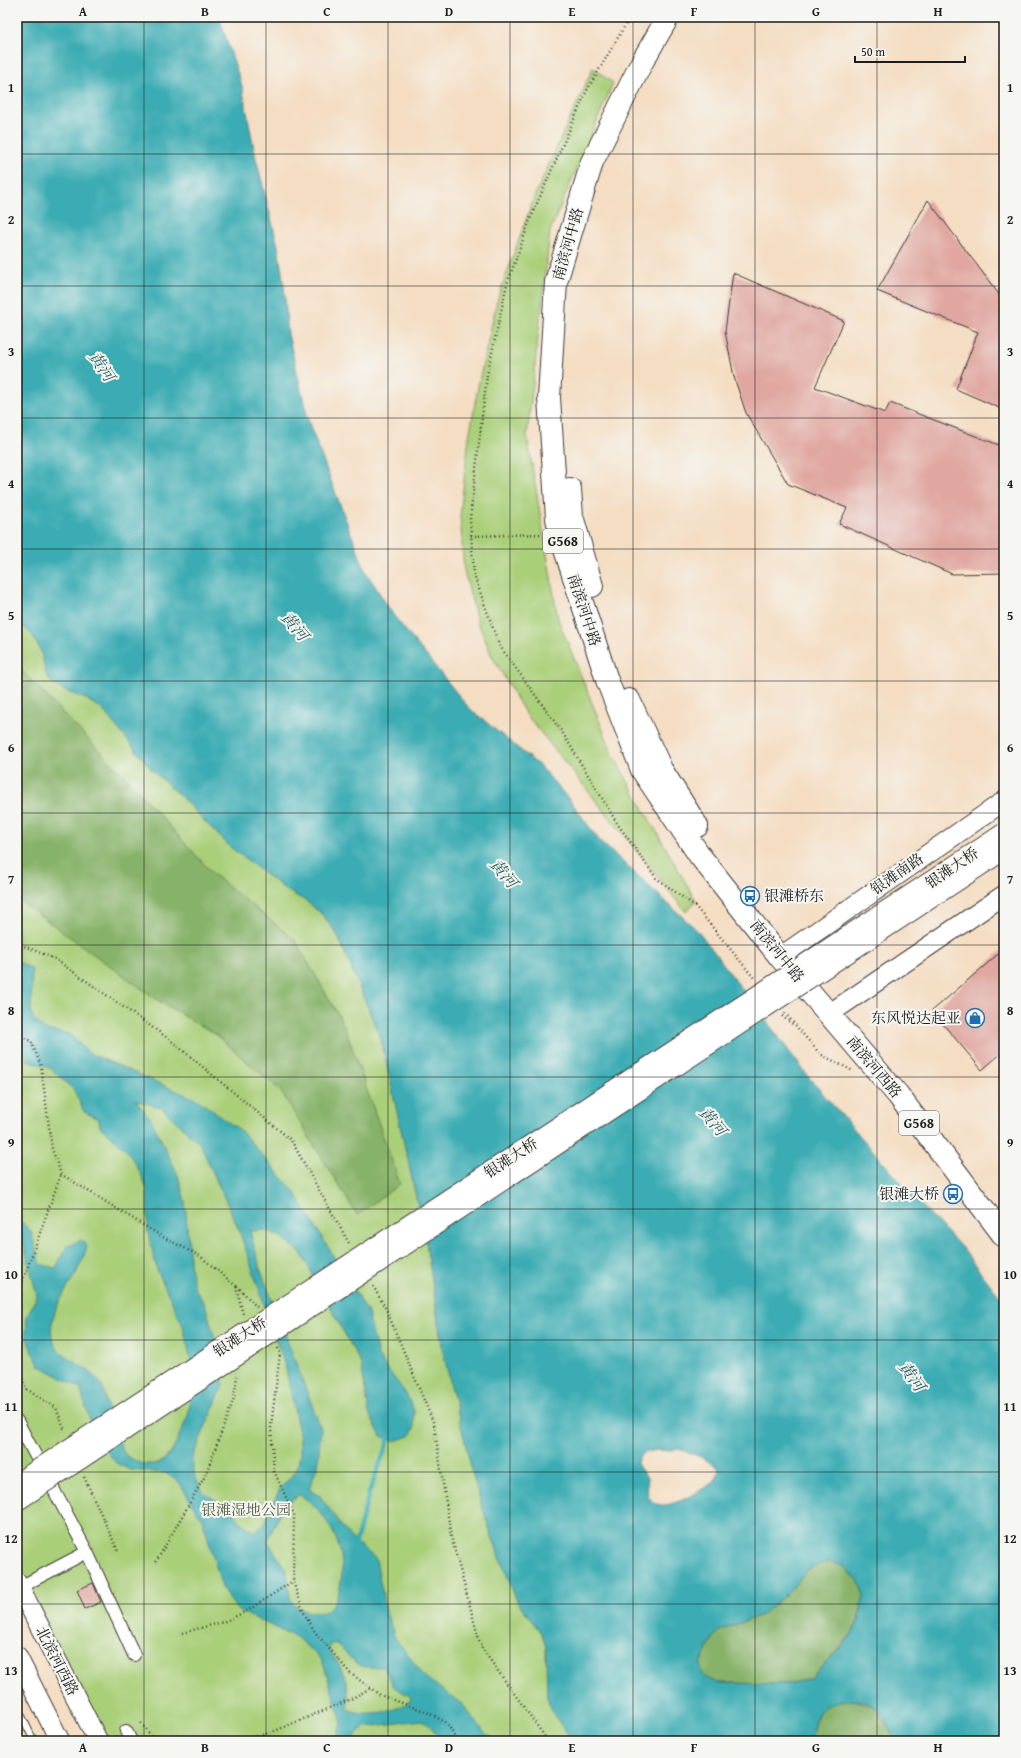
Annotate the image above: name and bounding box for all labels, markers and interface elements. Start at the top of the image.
text: A [79,2,88,21]
text: B [201,2,209,21]
text: C [323,2,331,21]
text: D [445,2,453,21]
text: E [569,2,576,21]
text: F [691,2,698,21]
text: G [812,2,820,21]
text: H [933,2,943,21]
scale bar [855,38,965,64]
text: 50 m [861,43,885,60]
text: 1 [8,78,14,97]
text: 1 [1007,78,1013,97]
street label: 南滨河中路 [547,205,588,283]
text: 2 [8,210,15,229]
text: 2 [1007,210,1014,229]
text: 3 [8,342,14,361]
text: 3 [1007,342,1013,361]
water label: 黄河 [83,346,123,388]
text: 4 [8,474,15,493]
text: 4 [1007,474,1014,493]
road number: G568 [543,529,583,553]
street label: 南滨河中路 [563,571,606,649]
text: 5 [8,606,15,625]
water label: 黄河 [276,606,316,648]
text: 5 [1007,606,1014,625]
text: 6 [8,738,15,757]
text: 6 [1007,738,1014,757]
street label: 银滩大桥 [921,842,982,893]
street label: 银滩南路 [866,848,927,899]
water label: 黄河 [485,853,525,895]
text: 7 [8,870,15,889]
text: 7 [1007,870,1014,889]
bus stop icon: 银滩桥东 [739,885,761,907]
place label: 银滩桥东 [764,885,824,906]
street label: 南滨河中路 [746,915,809,986]
text: 8 [8,1001,15,1020]
text: 8 [1007,1001,1014,1020]
place label: 东风悦达起亚 [871,1007,961,1028]
shop icon: 东风悦达起亚 [964,1007,986,1029]
street label: 南滨河西路 [842,1031,907,1102]
water label: 黄河 [694,1101,734,1143]
road number: G568 [899,1111,939,1135]
street label: 银滩大桥 [480,1132,542,1183]
text: 9 [8,1133,15,1152]
text: 9 [1007,1133,1014,1152]
place label: 银滩大桥 [879,1183,939,1204]
bus stop icon: 银滩大桥 [942,1183,964,1205]
text: 10 [4,1265,18,1284]
text: 10 [1003,1265,1017,1284]
street label: 银滩大桥 [209,1311,271,1362]
water label: 黄河 [893,1356,933,1398]
text: 11 [4,1397,18,1416]
text: 11 [1003,1397,1017,1416]
park label: 银滩湿地公园 [201,1499,291,1520]
text: 12 [4,1529,18,1548]
text: 12 [1003,1529,1017,1548]
street label: 北滨河西路 [31,1623,84,1699]
text: 13 [4,1661,18,1680]
text: 13 [1003,1661,1017,1680]
text: A [79,1738,88,1757]
text: B [201,1738,209,1757]
text: C [323,1738,331,1757]
text: D [445,1738,453,1757]
text: E [569,1738,576,1757]
text: F [691,1738,698,1757]
text: G [812,1738,820,1757]
text: H [933,1738,943,1757]

